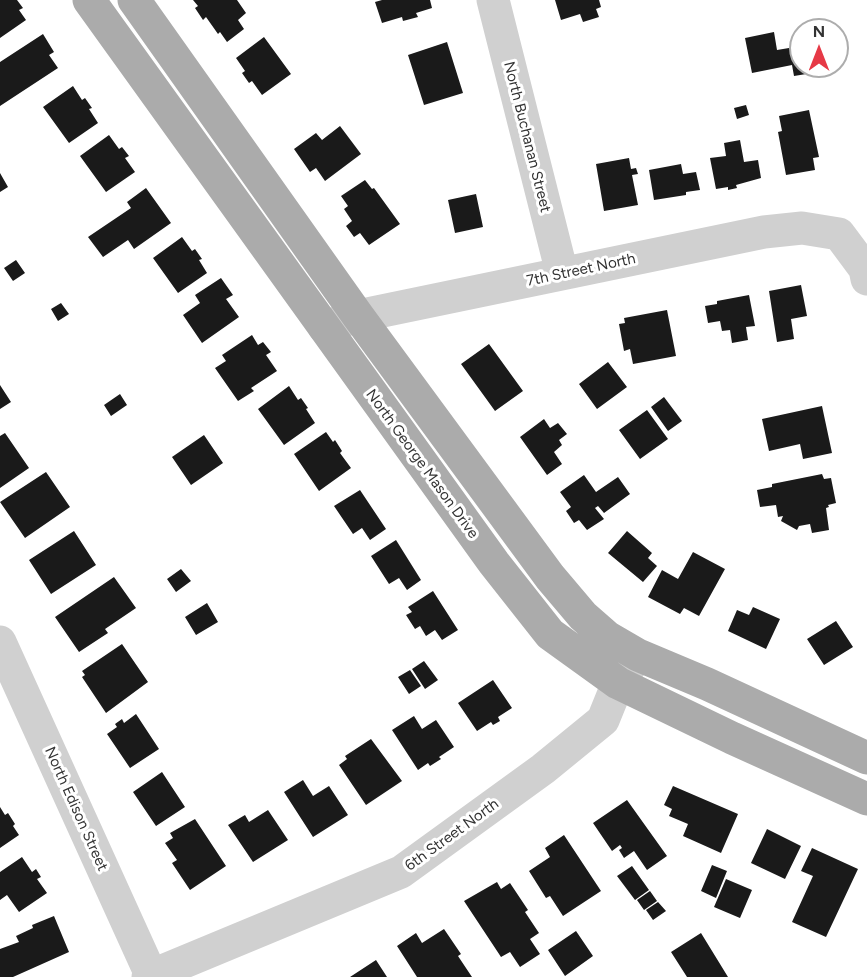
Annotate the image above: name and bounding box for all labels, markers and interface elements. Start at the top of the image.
north arrow [789,18,849,78]
text: N [813,22,825,41]
street label: North Buchanan Street [500,60,554,214]
street label: 7th Street North [525,250,637,290]
street label: North George Mason Drive [362,386,482,542]
street label: North Edison Street [41,744,111,874]
street label: 6th Street North [402,795,502,875]

